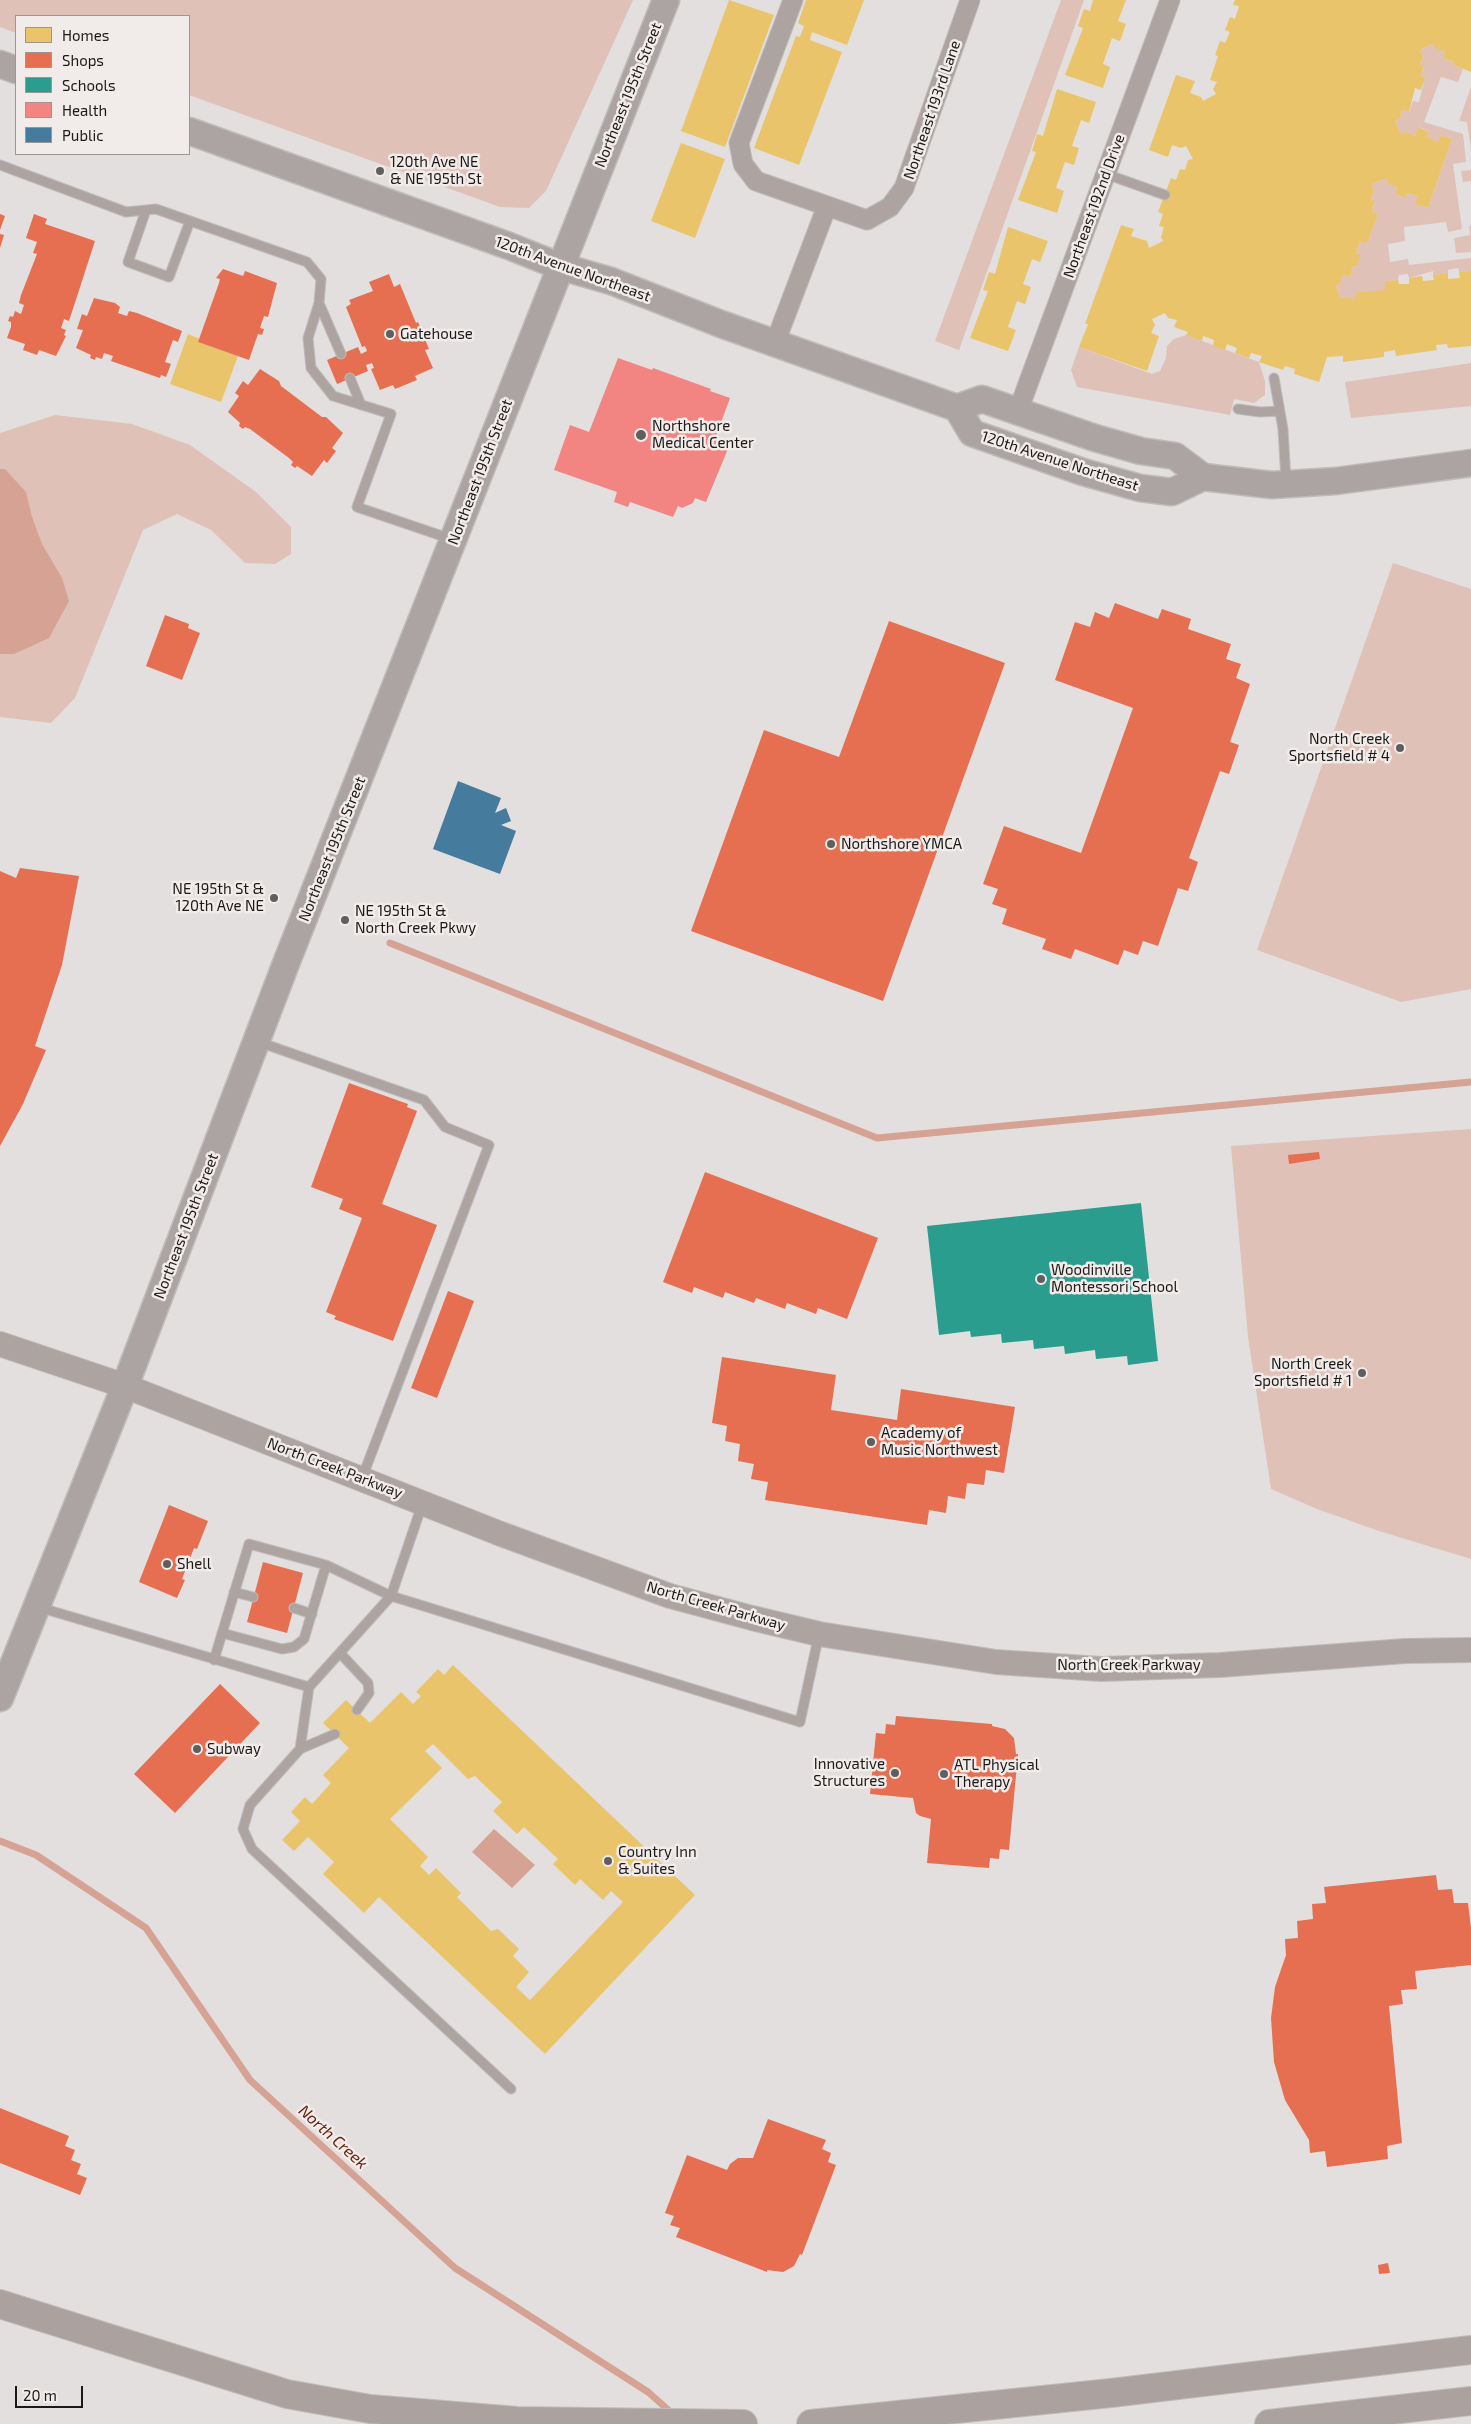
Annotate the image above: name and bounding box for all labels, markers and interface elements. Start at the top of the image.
legend [15,15,190,155]
street label: Northeast 195th Street [591,20,665,170]
text: Homes [62,26,109,44]
street label: Northeast 193rd Lane [900,38,964,182]
text: Shops [62,51,104,69]
text: Schools [62,76,116,94]
text: Health [62,101,107,119]
text: Public [62,126,103,144]
street label: Northeast 192nd Drive [1060,132,1128,280]
place label: 120th Ave NE & NE 195th St [390,153,482,188]
marker: 120th Ave NE & NE 195th St [374,165,386,177]
street label: 120th Avenue Northeast [493,232,653,306]
place label: Gatehouse [400,325,473,343]
marker: Gatehouse [384,328,396,340]
street label: Northeast 195th Street [444,397,516,547]
place label: Northshore Medical Center [652,417,754,452]
street label: 120th Avenue Northeast [979,427,1141,495]
marker: Northshore Medical Center [634,428,648,442]
place label: North Creek Sportsfield # 4 [1289,730,1390,765]
marker: North Creek Sportsfield # 4 [1394,742,1406,754]
street label: Northeast 195th Street [295,774,369,924]
place label: Northshore YMCA [841,835,962,853]
marker: Northshore YMCA [825,838,837,850]
place label: NE 195th St & 120th Ave NE [172,880,264,915]
marker: NE 195th St & 120th Ave NE [268,892,280,904]
place label: NE 195th St & North Creek Pkwy [355,902,476,937]
marker: NE 195th St & North Creek Pkwy [339,914,351,926]
street label: Northeast 195th Street [150,1151,222,1301]
place label: Woodinville Montessori School [1051,1261,1178,1296]
marker: Woodinville Montessori School [1035,1273,1047,1285]
place label: North Creek Sportsfield # 1 [1254,1355,1352,1390]
marker: North Creek Sportsfield # 1 [1356,1367,1368,1379]
place label: Academy of Music Northwest [881,1424,998,1459]
street label: North Creek Parkway [265,1434,405,1502]
marker: Academy of Music Northwest [865,1436,877,1448]
place label: Shell [177,1555,211,1573]
marker: Shell [161,1558,173,1570]
street label: North Creek Parkway [645,1578,787,1634]
street label: North Creek Parkway [1057,1656,1201,1674]
place label: Subway [207,1740,261,1758]
marker: Subway [191,1743,203,1755]
place label: Innovative Structures [813,1755,885,1790]
place label: ATL Physical Therapy [954,1756,1039,1791]
marker: Innovative Structures [889,1767,901,1779]
marker: ATL Physical Therapy [938,1768,950,1780]
place label: Country Inn & Suites [618,1843,697,1878]
marker: Country Inn & Suites [602,1855,614,1867]
water label: North Creek [295,2101,371,2173]
scale bar [18,2376,85,2408]
text: 20 m [23,2386,57,2404]

